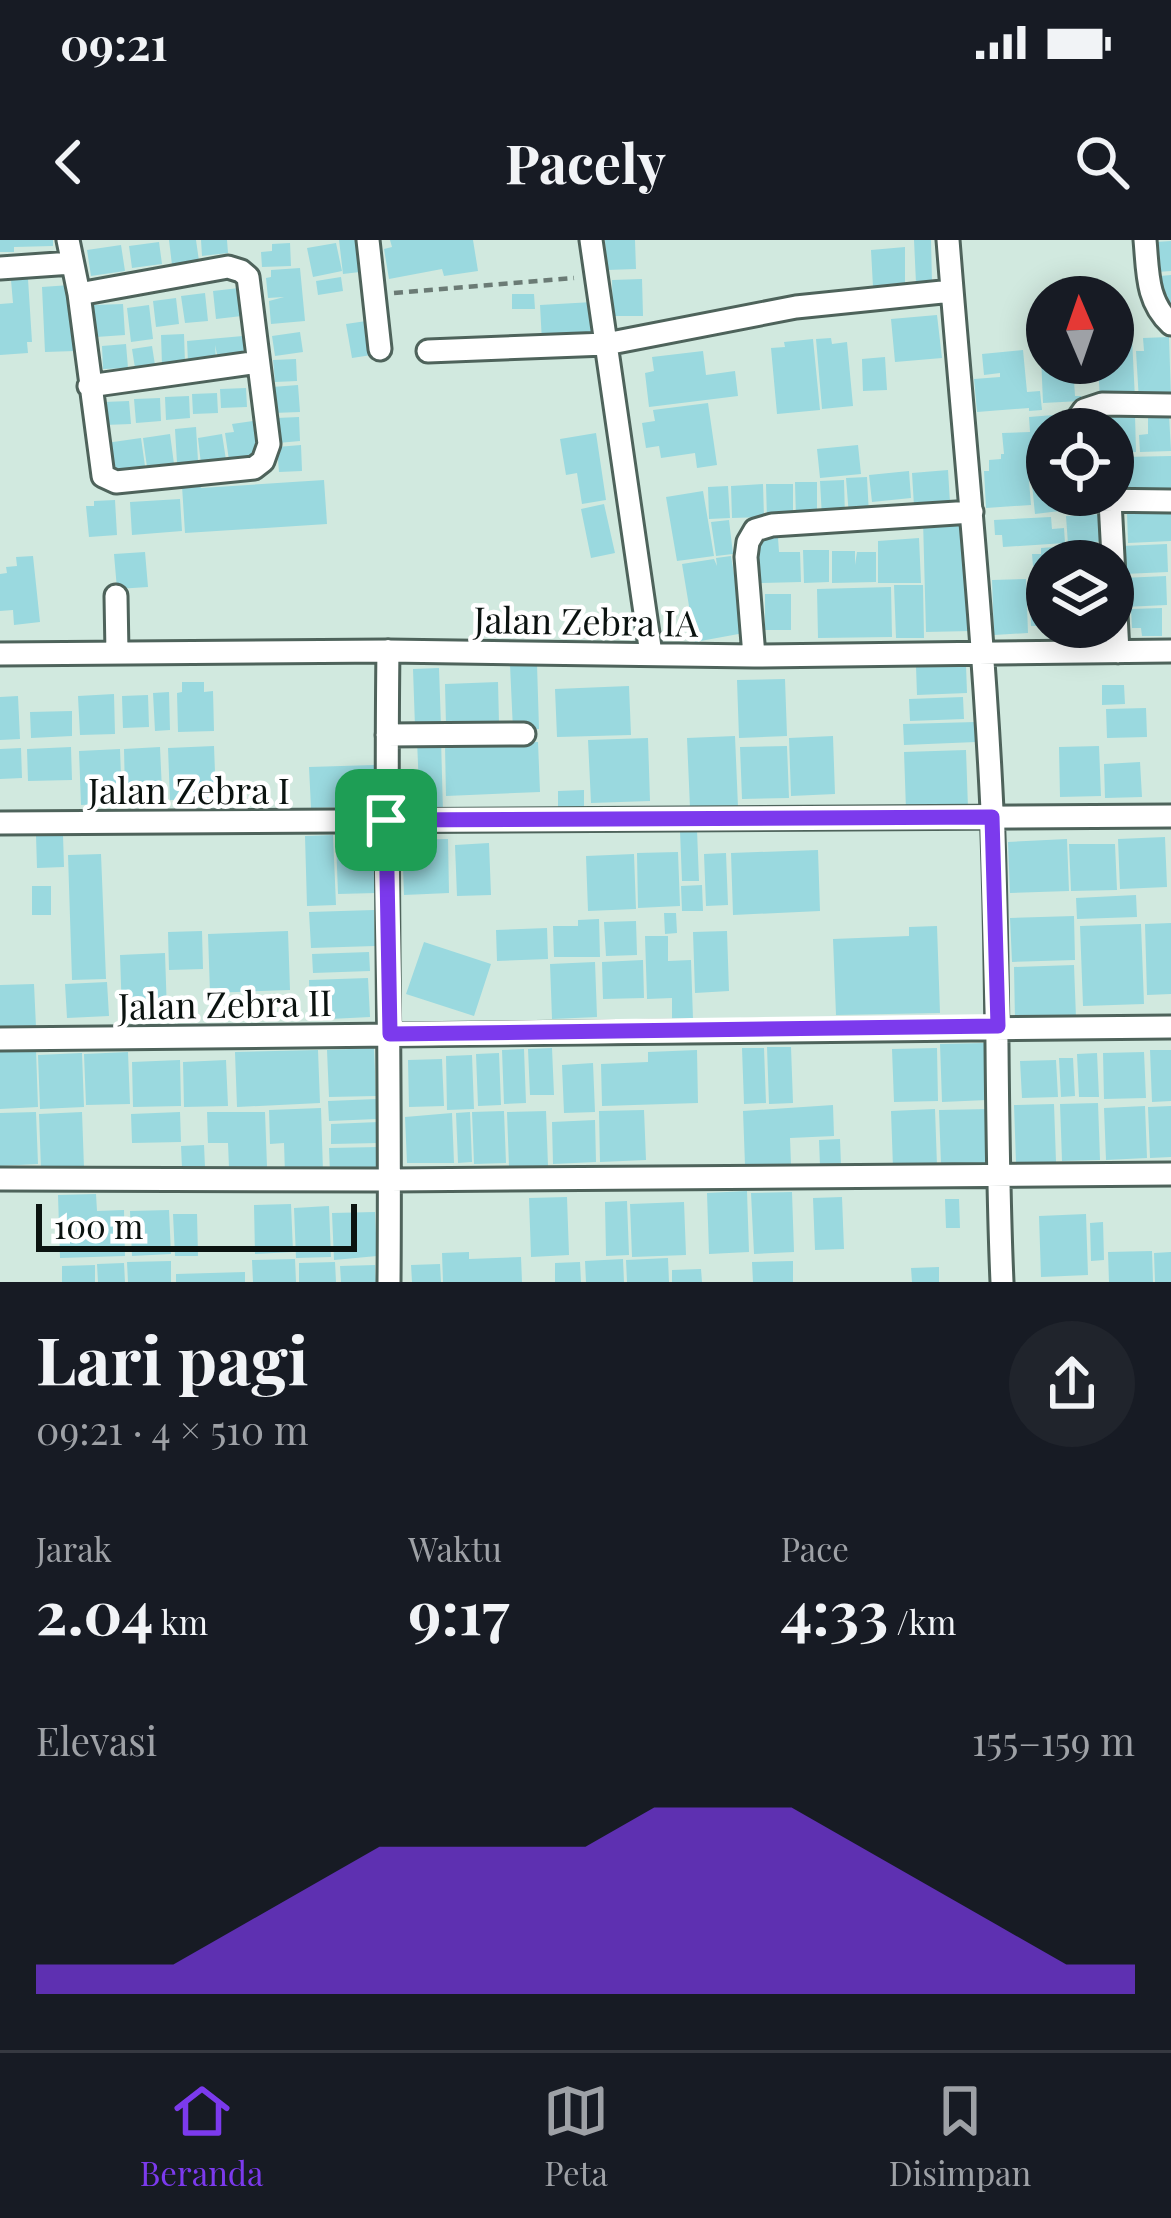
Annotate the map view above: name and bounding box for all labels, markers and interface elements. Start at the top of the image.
text: 09:21 [60,12,168,72]
text: Pacely [505,126,666,198]
icon: back [36,129,102,195]
icon: search [1069,129,1135,195]
north arrow [1026,276,1134,384]
map controls [1026,276,1134,648]
button: locate [1026,408,1134,516]
button: layers [1026,540,1134,648]
street label: Jalan Zebra IA [472,594,699,646]
street label: Jalan Zebra I [87,765,290,813]
pin [335,769,437,871]
icon: arrive [353,787,419,853]
street label: Jalan Zebra II [117,977,332,1029]
scale bar [36,1198,357,1251]
text: 100 m [54,1203,143,1247]
text: Lari pagi [36,1314,309,1402]
button: share [1009,1321,1135,1447]
text: 09:21 · 4 × 510 m [36,1403,309,1455]
text: Jarak [36,1526,112,1570]
text: Waktu [408,1526,502,1570]
text: Pace [781,1526,849,1570]
text: 2.04 [36,1570,153,1650]
text: 9:17 [408,1570,509,1650]
text: 4:33 [781,1570,888,1650]
text: km [153,1599,208,1643]
text: /km [888,1599,956,1643]
text: Elevasi [36,1714,157,1766]
text: 155–159 m [972,1714,1135,1766]
tab: Beranda [140,2078,263,2194]
tab: Peta [543,2078,609,2194]
tab: Disimpan [889,2078,1031,2194]

